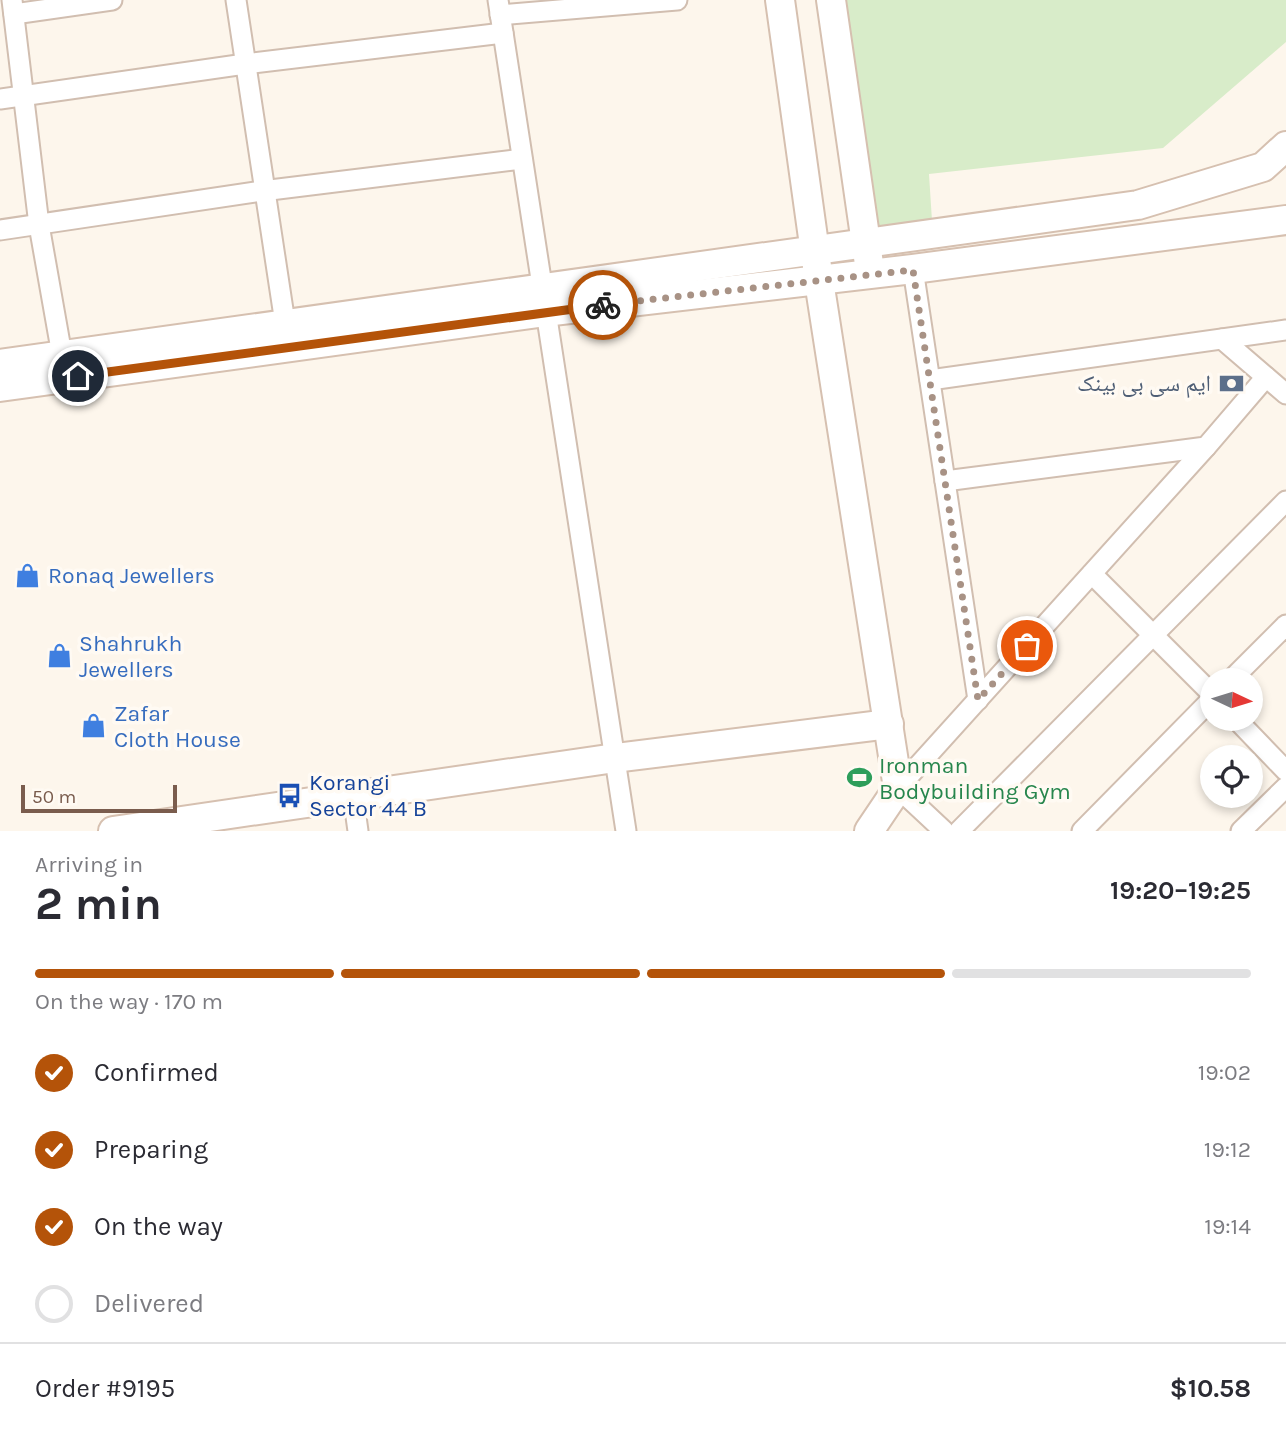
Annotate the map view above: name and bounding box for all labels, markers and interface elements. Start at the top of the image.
courier [568,270,638,340]
icon: bike [584,286,622,324]
pin [48,346,108,406]
icon: home [59,357,97,395]
bank icon: ایم سی بی بینک [1217,369,1245,397]
place label: ایم سی بی بینک [1077,370,1211,399]
shop icon: Ronaq Jewellers [14,561,42,589]
place label: Ronaq Jewellers [48,562,215,589]
pin [997,616,1057,676]
icon: bag [1008,627,1046,665]
place label: Shahrukh Jewellers [79,630,182,683]
shop icon: Shahrukh Jewellers [45,642,73,670]
north arrow [1200,668,1264,732]
map controls [1200,668,1263,808]
place label: Zafar Cloth House [114,700,241,753]
shop icon: Zafar Cloth House [80,712,108,740]
button: locate [1200,745,1263,808]
place label: Ironman Bodybuilding Gym [879,752,1071,805]
sports icon: Ironman Bodybuilding Gym [845,764,873,792]
place label: Korangi Sector 44 B [309,769,427,822]
bus stop icon: Korangi Sector 44 B [275,781,303,809]
scale bar [21,782,177,814]
text: 50 m [32,786,76,808]
text: Arriving in [35,851,143,878]
text: 19:20–19:25 [1110,875,1251,906]
text: 2 min [35,877,162,931]
text: On the way · 170 m [35,988,223,1015]
icon: check [35,1054,73,1092]
text: Confirmed [94,1057,219,1088]
text: 19:02 [1198,1059,1251,1086]
icon: check [35,1131,73,1169]
text: Preparing [94,1134,208,1165]
text: 19:12 [1204,1136,1251,1163]
icon: check [35,1208,73,1246]
text: On the way [94,1211,223,1242]
text: 19:14 [1204,1213,1251,1240]
text: Delivered [94,1288,204,1319]
text: Order #9195 [35,1373,175,1404]
text: $10.58 [1170,1373,1251,1404]

